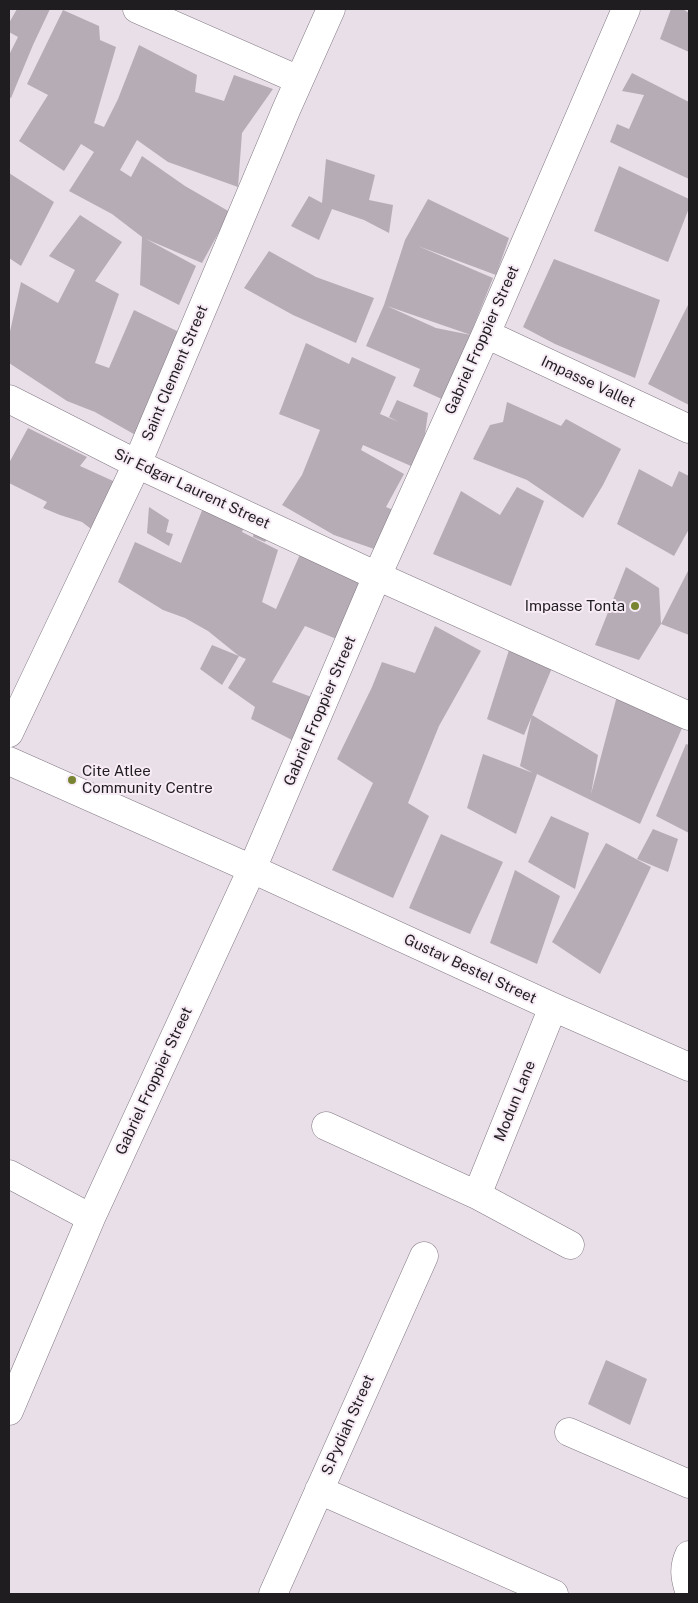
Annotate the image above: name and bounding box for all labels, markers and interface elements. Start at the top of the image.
street label: Gabriel Froppier Street [441,263,523,417]
street label: Saint Clement Street [138,302,212,444]
street label: Impasse Vallet [538,352,638,412]
street label: Sir Edgar Laurent Street [111,445,273,533]
place label: Impasse Tonta [525,597,625,615]
marker: Impasse Tonta [629,600,641,612]
street label: Gabriel Froppier Street [280,633,360,789]
place label: Cite Atlee Community Centre [82,762,213,797]
marker: Cite Atlee Community Centre [66,774,78,786]
street label: Gustav Bestel Street [401,930,539,1008]
street label: Gabriel Froppier Street [112,1004,196,1158]
street label: Modun Lane [491,1058,539,1144]
street label: S.Pydiah Street [318,1372,378,1478]

